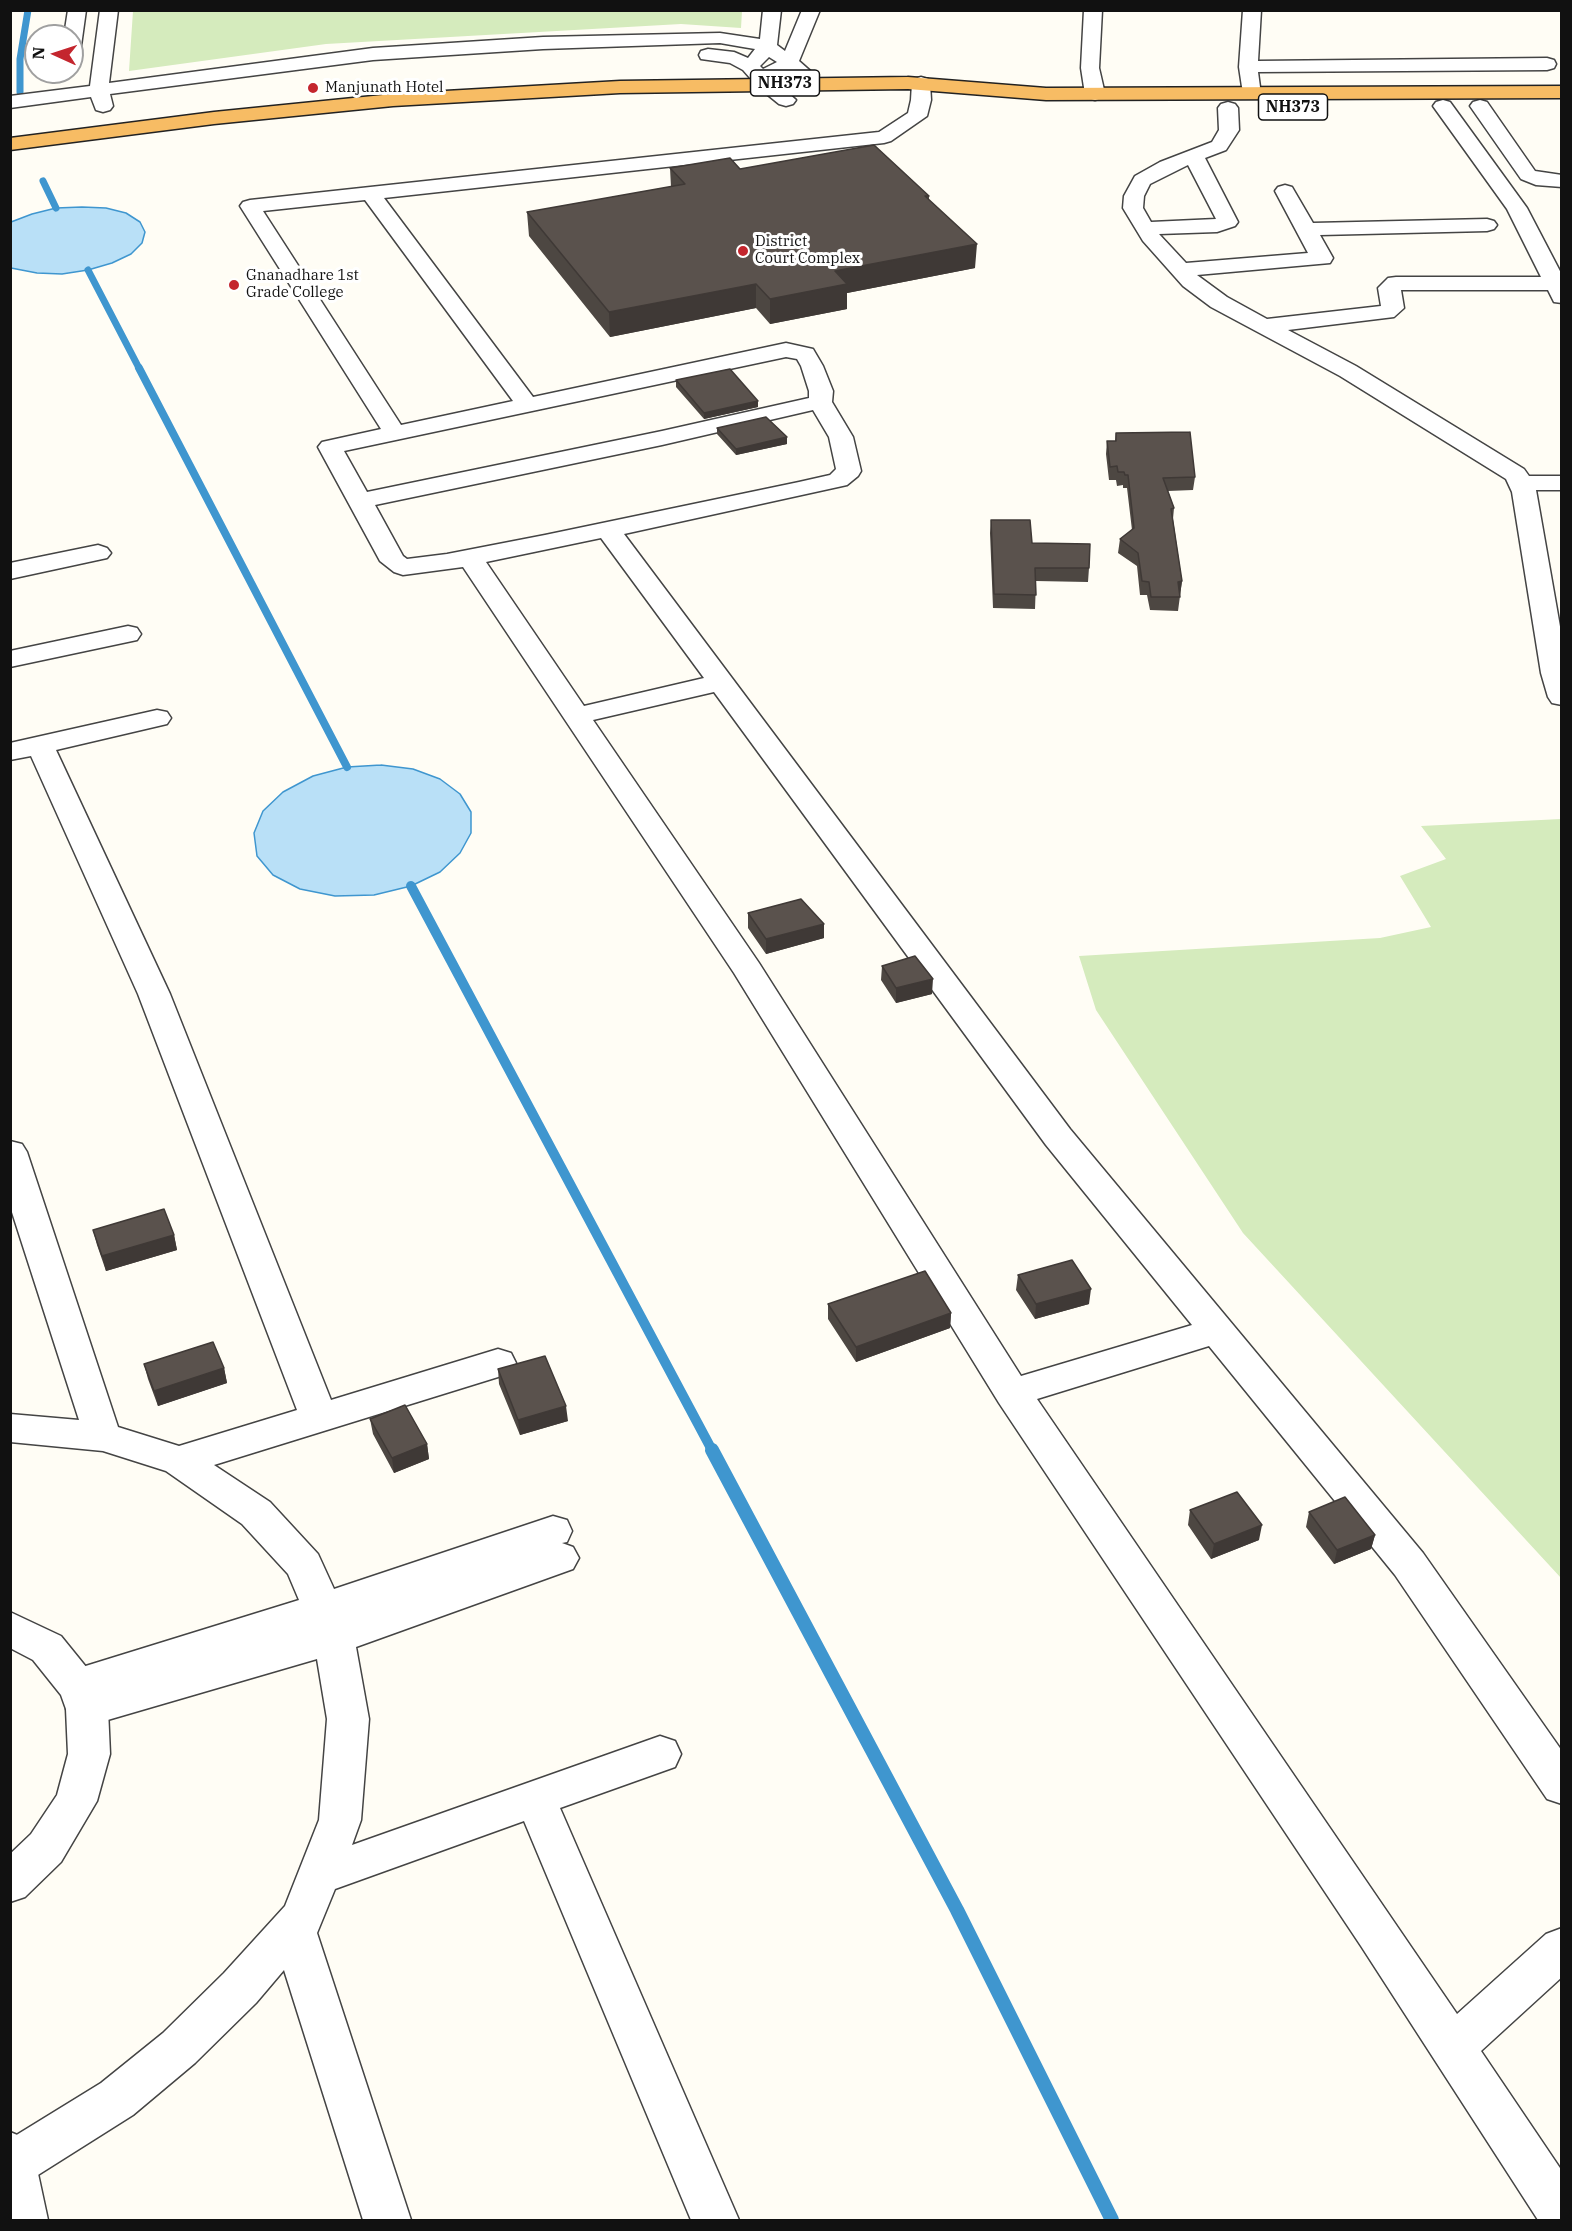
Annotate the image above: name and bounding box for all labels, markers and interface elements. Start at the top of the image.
north arrow [24,24,84,84]
text: N [28,46,48,60]
road number: NH373 [750,70,820,96]
place label: Manjunath Hotel [325,79,444,97]
marker: Manjunath Hotel [306,81,320,95]
road number: NH373 [1258,94,1328,120]
place label: District Court Complex [755,233,860,268]
marker: District Court Complex [736,244,750,258]
place label: Gnanadhare 1st Grade College [246,267,359,302]
marker: Gnanadhare 1st Grade College [227,278,241,292]

